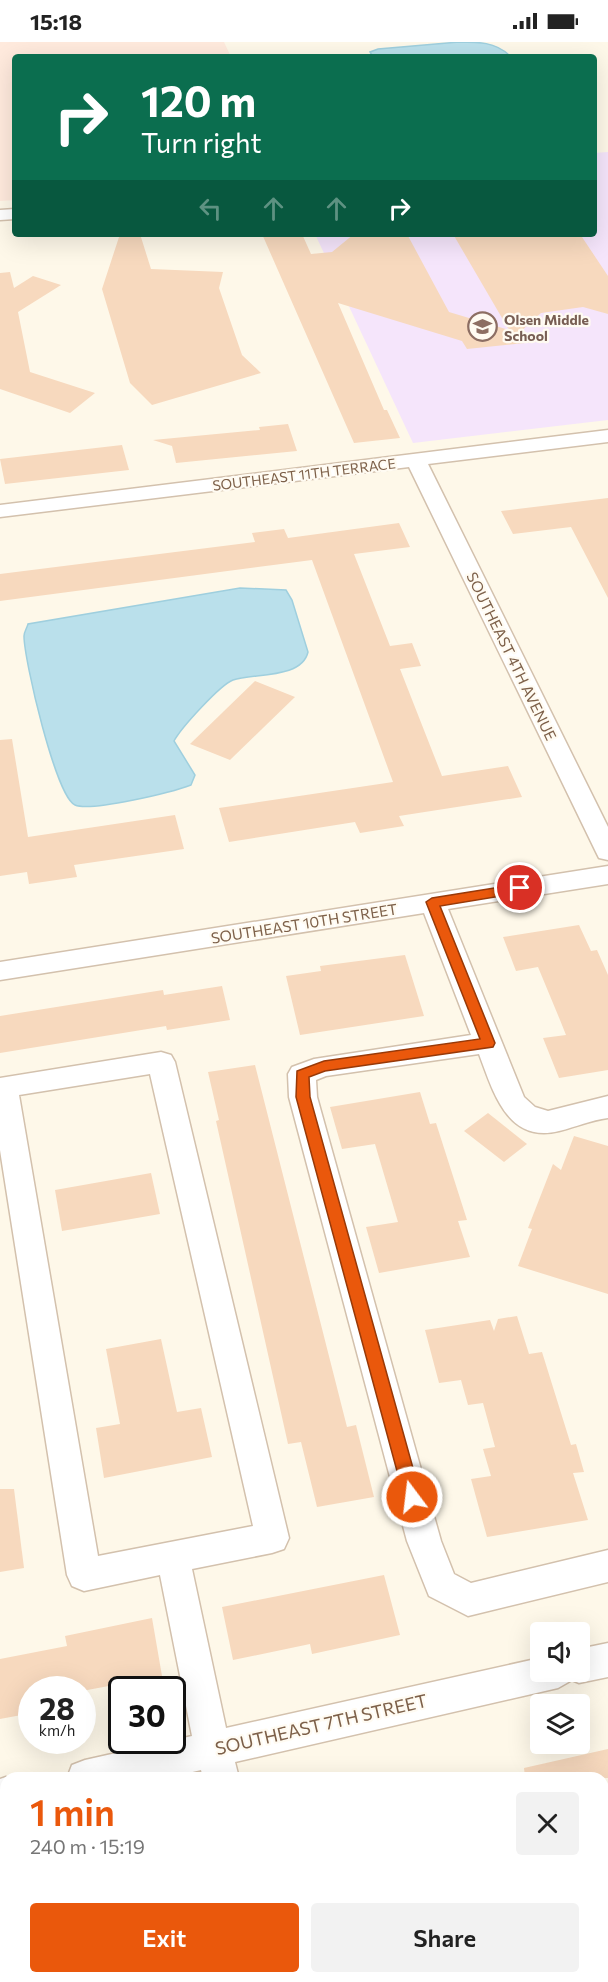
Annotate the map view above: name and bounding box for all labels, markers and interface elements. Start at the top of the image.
text: 15:18 [30,8,82,35]
text: 120 m [141,74,256,126]
icon: right [42,78,120,156]
text: Turn right [141,126,261,159]
icon: left [194,192,227,225]
icon: ahead [257,192,290,225]
icon: ahead [320,192,353,225]
icon: right [383,192,416,225]
school or university icon: Olsen Middle School [467,311,499,343]
place label: Olsen Middle School [504,311,589,344]
street label: SOUTHEAST 11TH TERRACE [211,454,397,494]
street label: SOUTHEAST 4TH AVENUE [463,569,561,743]
pin [494,862,545,913]
icon: arrive [503,871,536,904]
street label: SOUTHEAST 10TH STREET [210,899,399,947]
position arrow [380,1465,444,1529]
map controls [530,1622,590,1754]
button: sound [530,1622,590,1682]
speed limit sign: 30 [108,1676,186,1754]
text: 28 [39,1689,75,1726]
street label: SOUTHEAST 7TH STREET [213,1689,429,1759]
button: layers [530,1694,590,1754]
text: km/h [39,1721,75,1739]
text: 1 min [30,1789,115,1833]
button: close [516,1792,579,1855]
text: 240 m · 15:19 [30,1834,145,1858]
button: Exit [30,1903,299,1972]
button: Share [311,1903,579,1972]

